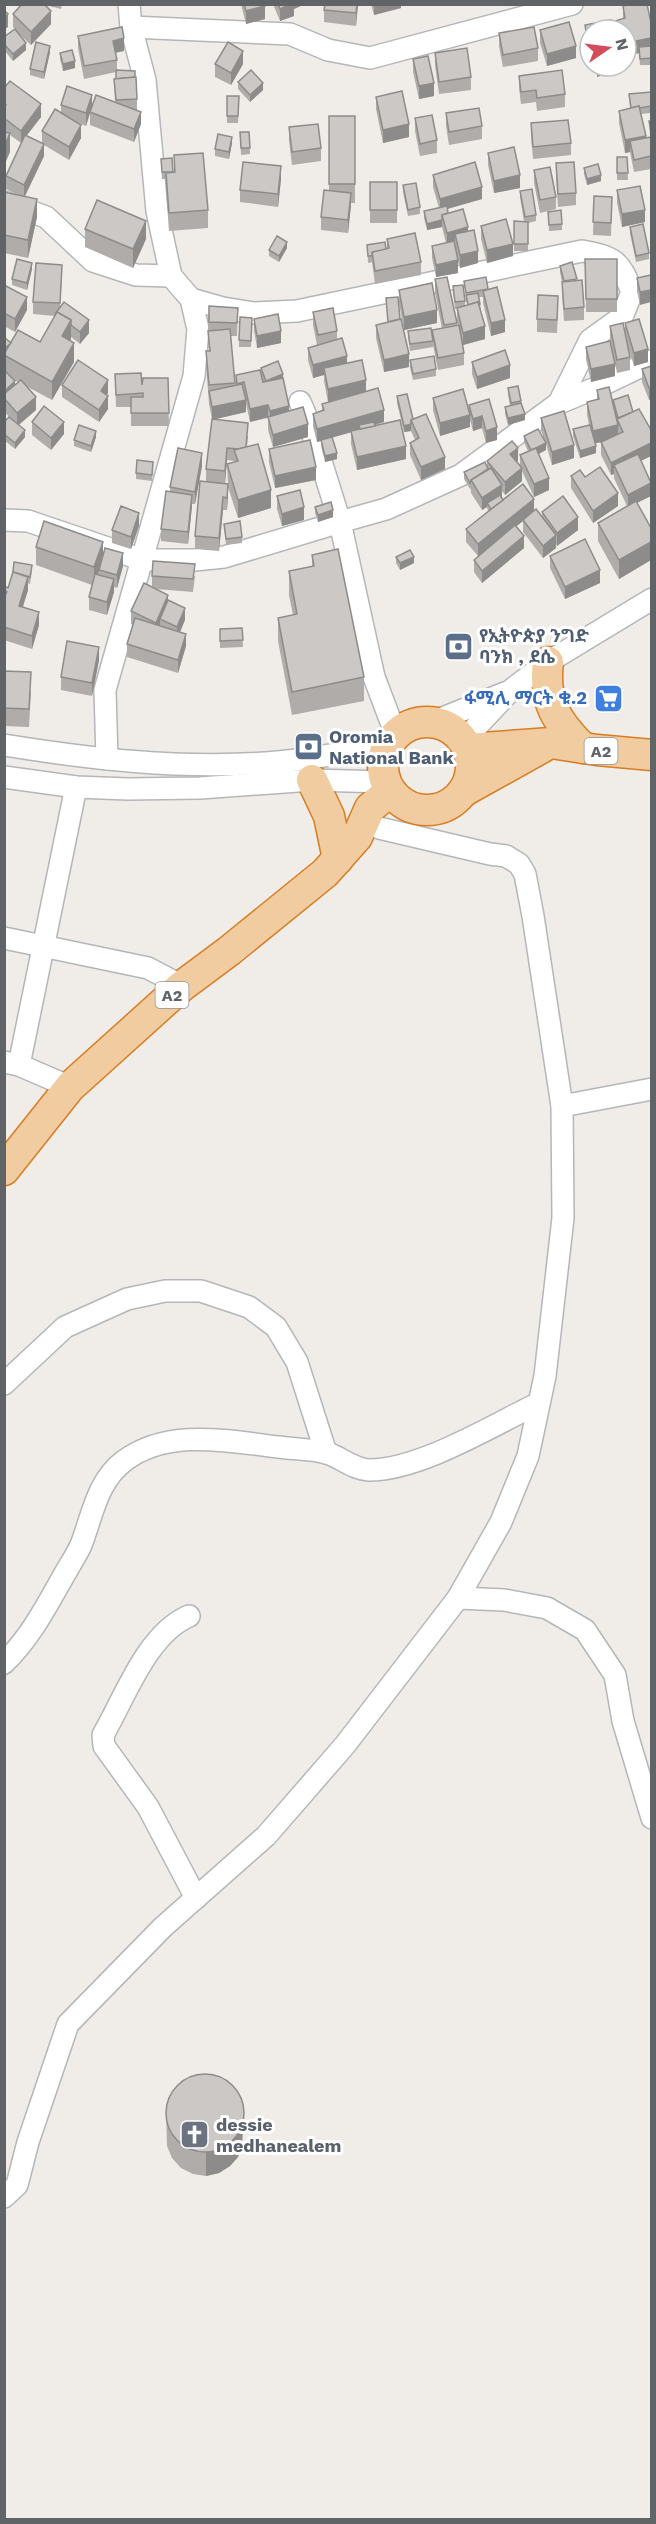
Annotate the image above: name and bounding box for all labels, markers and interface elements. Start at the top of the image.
north arrow [578,18,638,78]
text: N [611,36,633,53]
place label: የኢትዮጵያ ንግድ ባንክ , ደሴ [479,625,589,667]
bank icon: የኢትዮጵያ ንግድ ባንክ , ደሴ [442,630,474,662]
supermarket icon: ፋሚሊ ማርት ቁ.2 [592,682,624,714]
place label: ፋሚሊ ማርት ቁ.2 [464,687,587,708]
place label: Oromia National Bank [329,726,455,768]
bank icon: Oromia National Bank [292,731,324,763]
road number: A2 [584,738,618,764]
road number: A2 [156,982,188,1008]
place label: dessie medhanealem [216,2114,341,2156]
church icon: dessie medhanealem [179,2119,211,2151]

